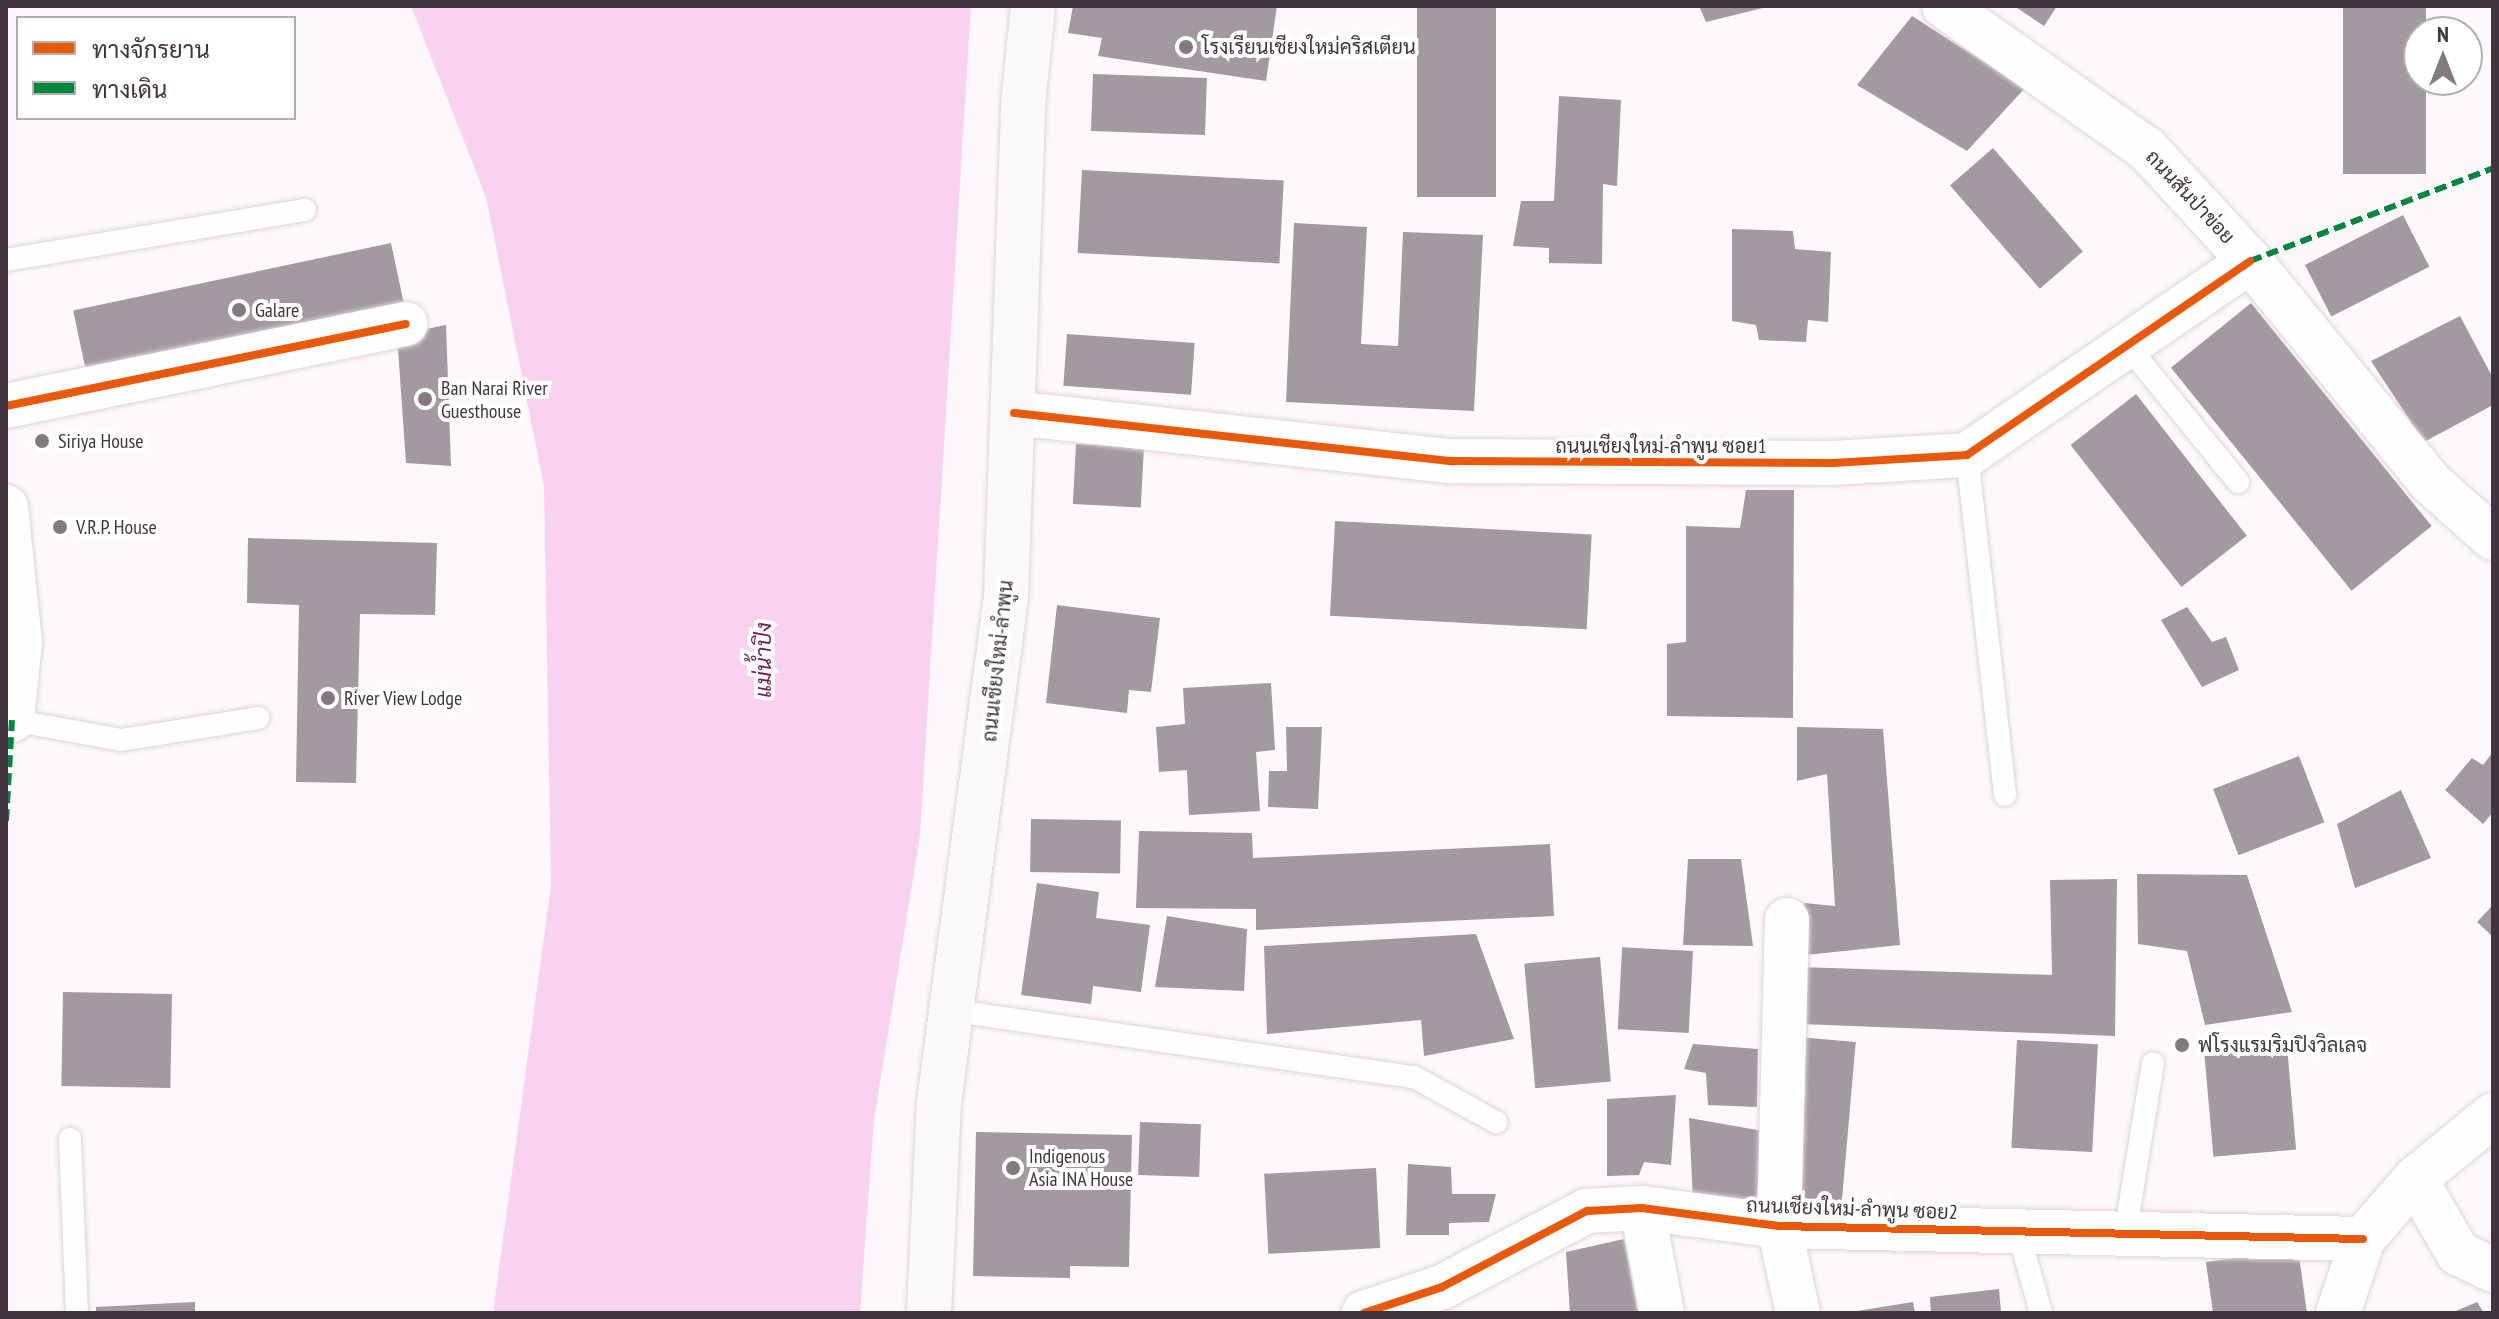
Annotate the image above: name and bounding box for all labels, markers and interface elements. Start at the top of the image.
legend [16,16,296,120]
north arrow [2403,16,2483,96]
text: N [2437,20,2449,48]
text: ทางจักรยาน [92,34,210,65]
place label: โรงเรียนเชียงใหม่คริสเตียน [1202,35,1416,59]
marker: โรงเรียนเชียงใหม่คริสเตียน [1177,38,1195,56]
text: ทางเดิน [92,74,167,105]
street label: ถนนสันป่าข่อย [2141,145,2239,249]
place label: Galare [255,298,299,322]
marker: Galare [230,301,248,319]
place label: Ban Narai River Guesthouse [441,376,548,423]
marker: Ban Narai River Guesthouse [416,390,434,408]
place label: Siriya House [58,429,144,453]
marker: Siriya House [33,432,51,450]
street label: ถนนเชียงใหม่-ลำพูน ซอย1 [1555,434,1767,458]
place label: V.R.P. House [76,515,158,539]
marker: V.R.P. House [51,518,69,536]
street label: ถนนเชียงใหม่-ลำพูน [978,579,1018,743]
water label: แม่น้ำปิง [751,622,777,698]
place label: River View Lodge [344,686,463,710]
marker: River View Lodge [319,689,337,707]
place label: ฟโรงแรมริมปิงวิลเลจ [2198,1033,2367,1057]
marker: ฟโรงแรมริมปิงวิลเลจ [2173,1036,2191,1054]
place label: Indigenous Asia INA House [1029,1144,1134,1191]
marker: Indigenous Asia INA House [1004,1159,1022,1177]
street label: ถนนเชียงใหม่-ลำพูน ซอย2 [1746,1193,1958,1225]

